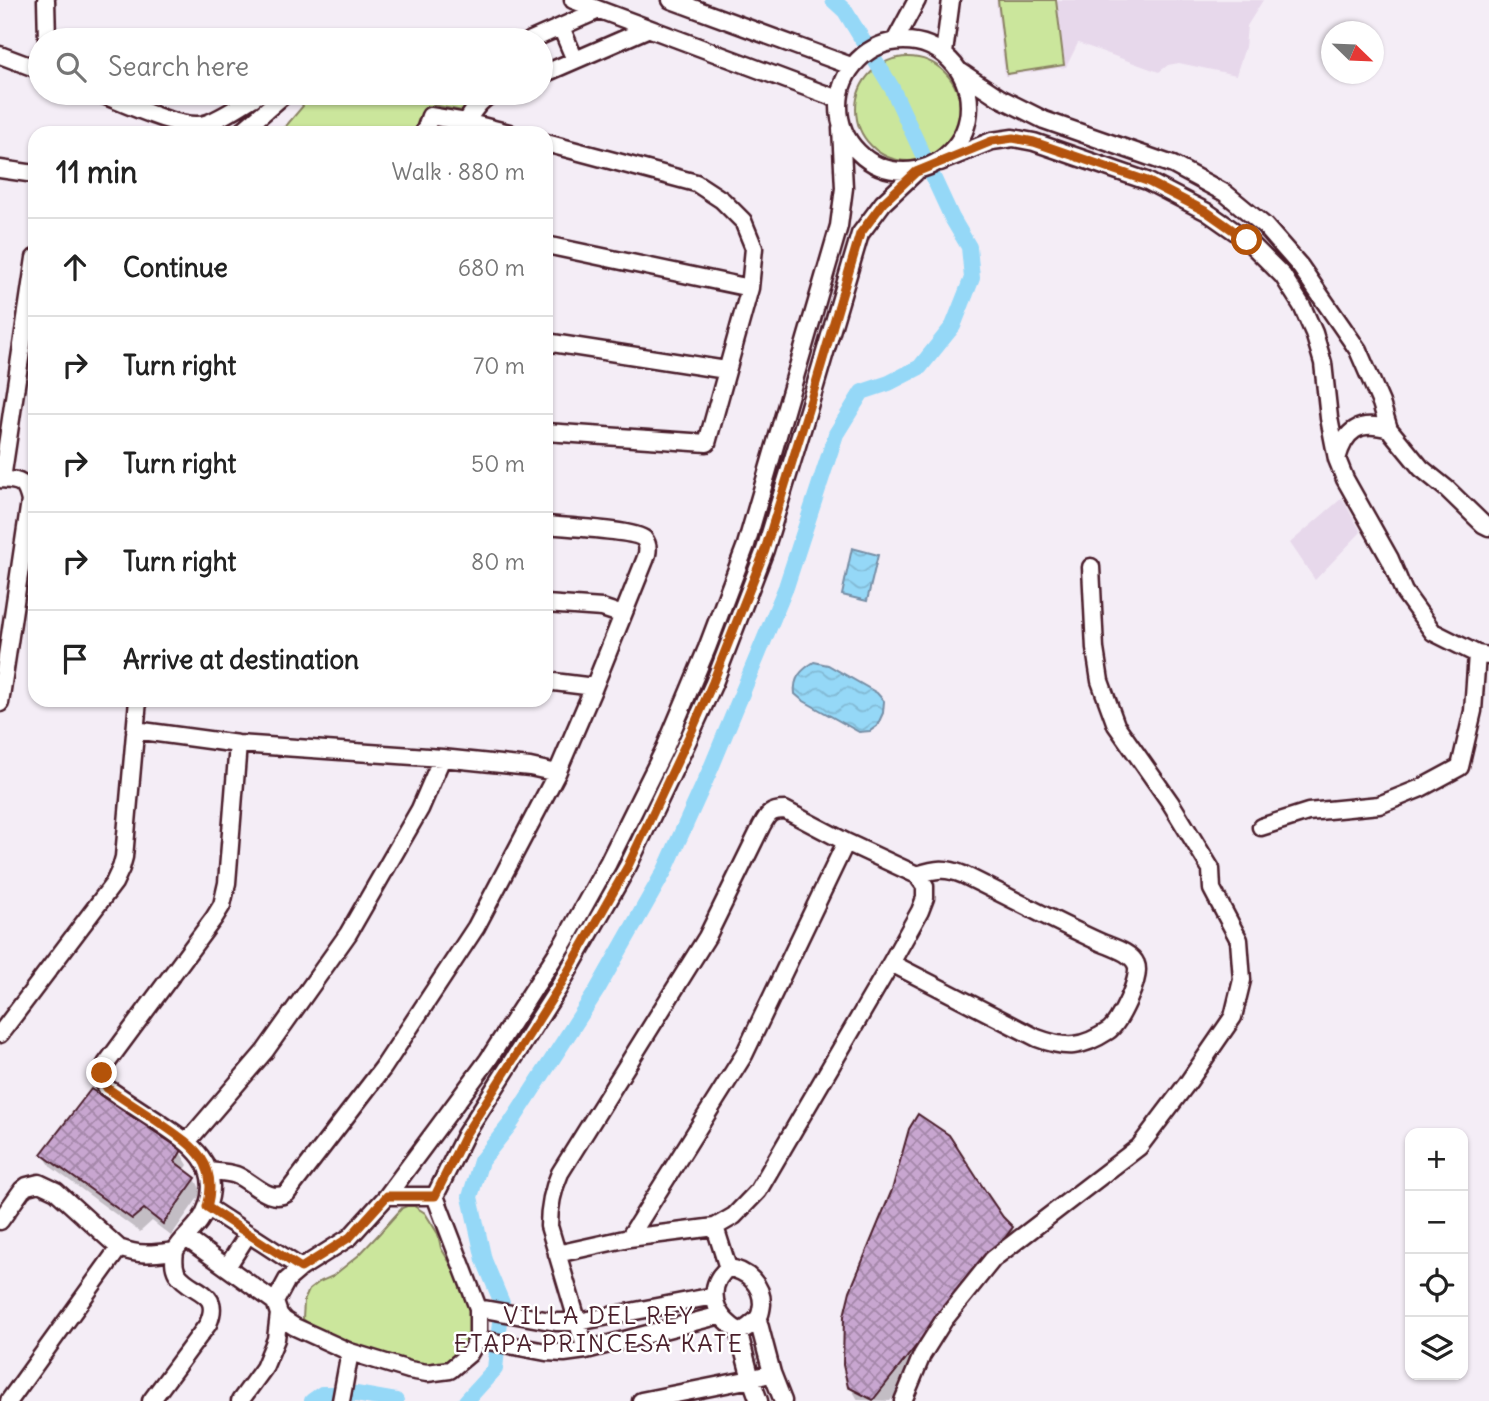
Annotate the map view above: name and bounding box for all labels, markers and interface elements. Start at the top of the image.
north arrow [1321,21,1384,84]
search box [28,28,553,105]
icon: search [52,48,90,86]
text: Search here [108,50,249,83]
text: 11 min [56,153,137,191]
text: Walk · 880 m [392,157,525,186]
route start [1231,224,1262,255]
icon: ahead [56,248,94,286]
text: Continue [123,251,228,284]
text: 680 m [458,253,525,282]
icon: right [56,346,94,384]
text: Turn right [123,349,236,382]
text: 70 m [473,351,525,380]
icon: right [56,444,94,482]
text: Turn right [123,447,236,480]
text: 50 m [471,449,525,478]
icon: right [56,542,94,580]
text: Turn right [123,545,236,578]
text: 80 m [471,547,525,576]
icon: arrive [56,640,94,678]
text: Arrive at destination [123,643,359,676]
route end [86,1057,117,1088]
map controls [1405,1128,1468,1380]
button: + [1405,1128,1468,1191]
button: − [1405,1191,1468,1254]
button: locate [1405,1254,1468,1317]
district label: VILLA DEL REY ETAPA PRINCESA KATE [454,1300,744,1358]
button: layers [1405,1317,1468,1380]

